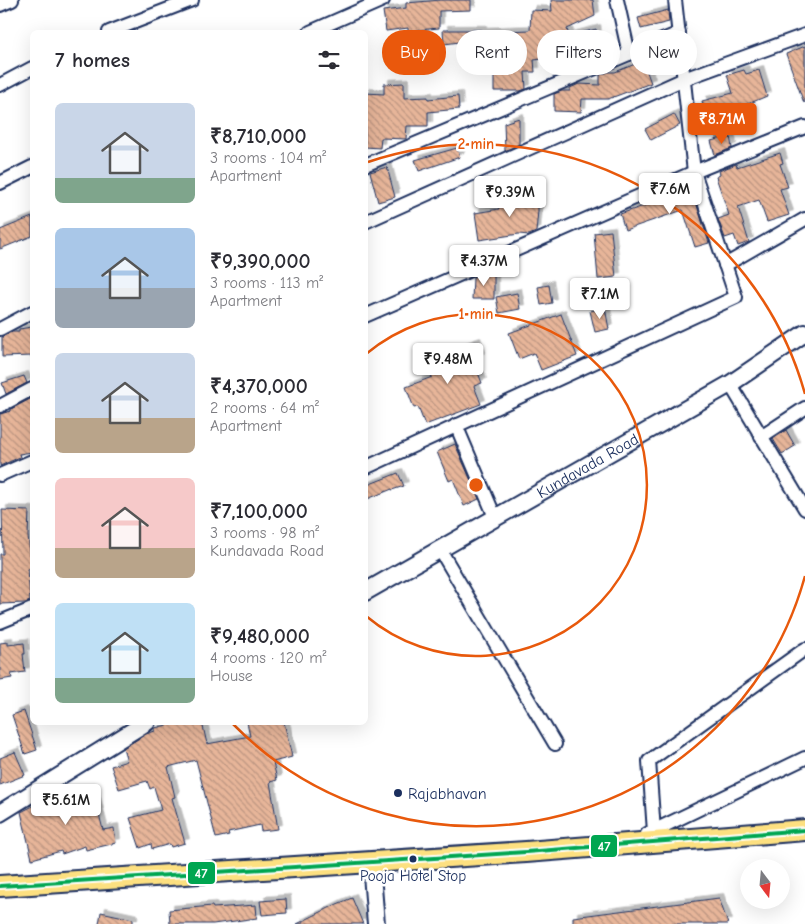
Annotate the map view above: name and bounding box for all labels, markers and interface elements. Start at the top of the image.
chip: Buy [382,30,446,75]
chip: Rent [456,30,527,75]
chip: Filters [537,30,620,75]
chip: New [630,30,697,75]
icon: filters [315,46,343,74]
text: 7 homes [55,48,130,72]
pin: ₹8.71M [681,102,763,145]
text: ₹8.71M [699,110,745,128]
icon: home [95,123,155,183]
text: ₹8,710,000 [210,124,307,148]
text: 2 min [458,135,494,153]
text: 3 rooms · 104 m² [210,149,326,167]
text: Apartment [210,167,282,185]
pin: ₹7.6M [635,172,705,215]
pin: ₹9.39M [469,176,551,218]
text: ₹7.6M [650,180,690,198]
text: ₹9.39M [485,183,535,201]
pin: ₹4.37M [443,244,525,287]
icon: home [95,248,155,308]
text: ₹9,390,000 [210,249,310,273]
text: ₹4.37M [460,252,508,270]
text: 3 rooms · 113 m² [210,274,323,292]
pin: ₹7.1M [565,278,635,320]
text: ₹7.1M [581,285,619,303]
text: Apartment [210,292,282,310]
text: 1 min [459,305,493,323]
pin: ₹9.48M [407,342,489,385]
text: ₹9.48M [423,350,473,368]
icon: home [95,373,155,433]
text: ₹4,370,000 [210,374,308,398]
text: 2 rooms · 64 m² [210,399,319,417]
text: Apartment [210,417,282,435]
street label: Kundavada Road [534,430,642,502]
centre of rings [467,476,485,494]
icon: home [95,498,155,558]
text: ₹7,100,000 [210,499,308,523]
text: 3 rooms · 98 m² [210,524,319,542]
text: Kundavada Road [210,542,324,560]
icon: home [95,623,155,683]
text: ₹9,480,000 [210,624,310,648]
text: 4 rooms · 120 m² [210,649,327,667]
text: House [210,667,253,685]
pin: ₹5.61M [25,784,107,826]
place label: Rajabhavan [408,785,487,803]
marker: Rajabhavan [392,787,404,799]
text: ₹5.61M [42,791,90,809]
line badge: 47 [590,834,618,858]
text: 47 [598,838,611,855]
marker: Pooja Hotel Stop [408,854,418,864]
north arrow [740,859,790,909]
map controls [740,859,790,909]
line badge: 47 [187,861,216,885]
text: 47 [195,865,208,882]
place label: Pooja Hotel Stop [360,867,466,885]

